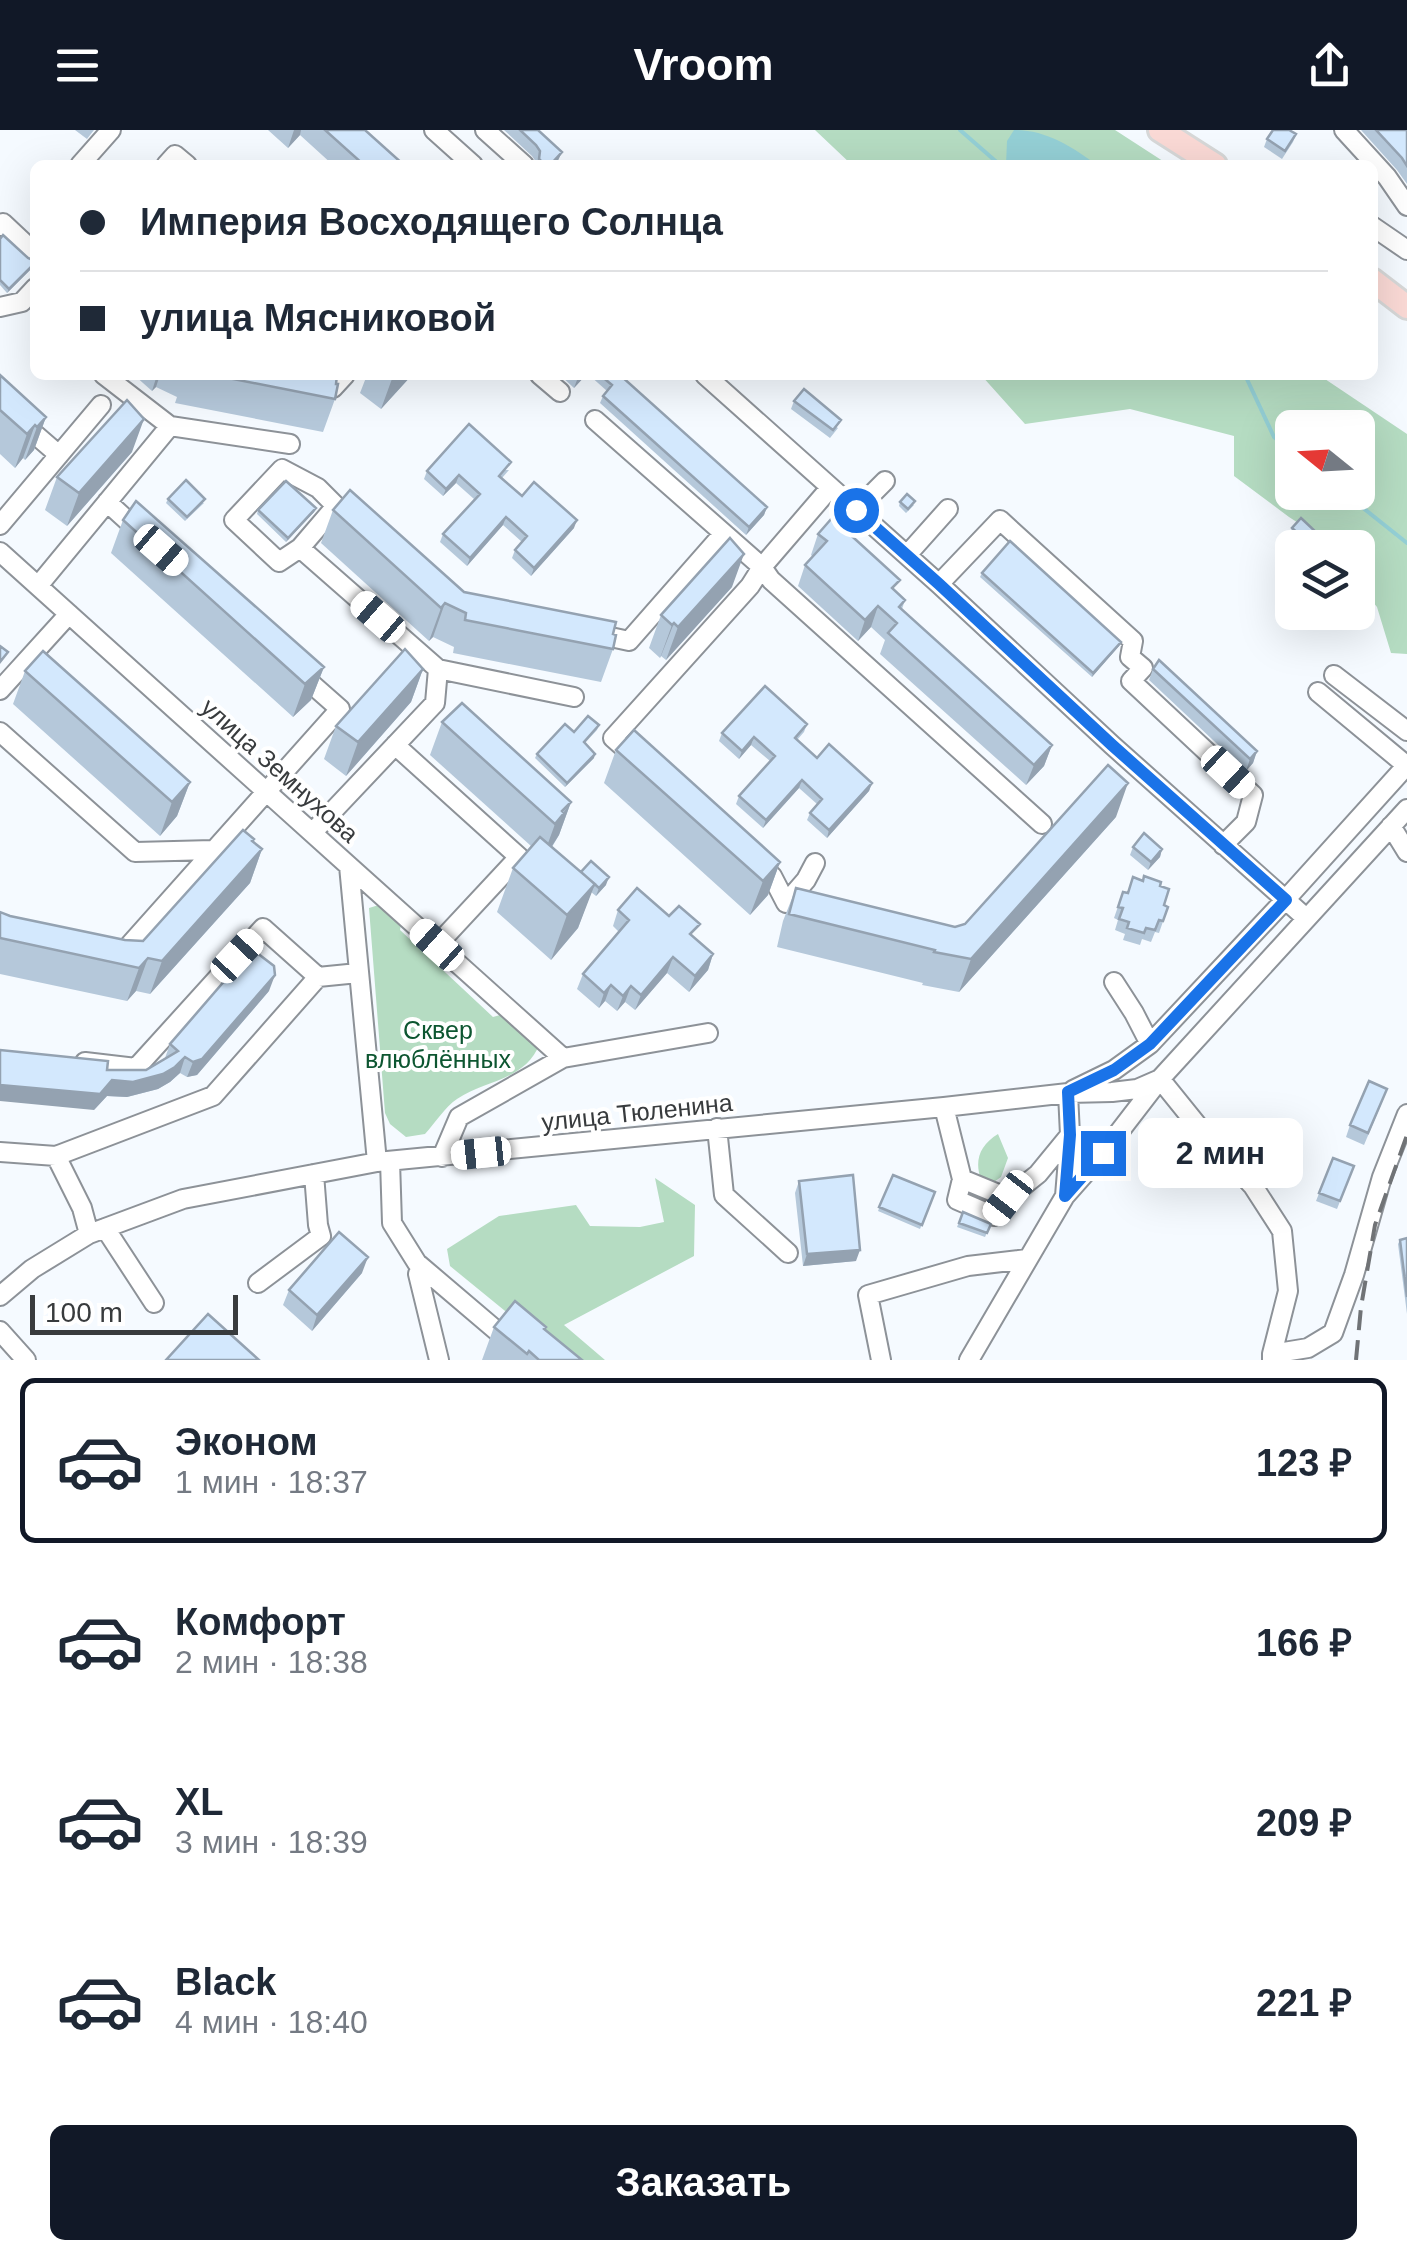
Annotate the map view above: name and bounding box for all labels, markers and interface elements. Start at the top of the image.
icon: menu [50,38,105,93]
icon: share [1302,38,1357,93]
text: Vroom [633,39,774,90]
text: Империя Восходящего Солнца [140,201,723,243]
text: улица Мясниковой [140,297,496,339]
north arrow [1275,410,1375,510]
map controls [1275,410,1375,630]
route start [834,488,879,533]
car [129,519,193,581]
button: layers [1275,530,1375,630]
car [346,586,410,648]
street label: улица Земнухова [196,692,364,848]
car [1196,741,1260,803]
car [405,914,469,976]
car [206,924,268,988]
park label: Сквер влюблённых [365,1016,511,1073]
street label: улица Тюленина [540,1088,734,1136]
callout: 2 мин [1138,1118,1303,1188]
route end [1081,1131,1126,1176]
car [450,1135,512,1171]
text: 2 мин [1176,1135,1265,1171]
car [978,1165,1038,1231]
scale bar [30,1290,238,1334]
text: 100 m [45,1297,123,1328]
icon: car [55,1416,145,1506]
text: Эконом [175,1421,318,1463]
text: 123 ₽ [1256,1442,1352,1484]
text: 1 мин · 18:37 [175,1464,368,1500]
icon: car [55,1596,145,1686]
text: Комфорт [175,1601,346,1643]
text: 166 ₽ [1256,1622,1352,1664]
text: 2 мин · 18:38 [175,1644,368,1680]
icon: car [55,1776,145,1866]
text: XL [175,1781,224,1823]
text: 209 ₽ [1256,1802,1352,1844]
text: 3 мин · 18:39 [175,1824,368,1860]
icon: car [55,1956,145,2046]
text: Black [175,1961,276,2003]
text: 221 ₽ [1256,1982,1352,2024]
text: 4 мин · 18:40 [175,2004,368,2040]
button: Заказать [50,2125,1357,2240]

